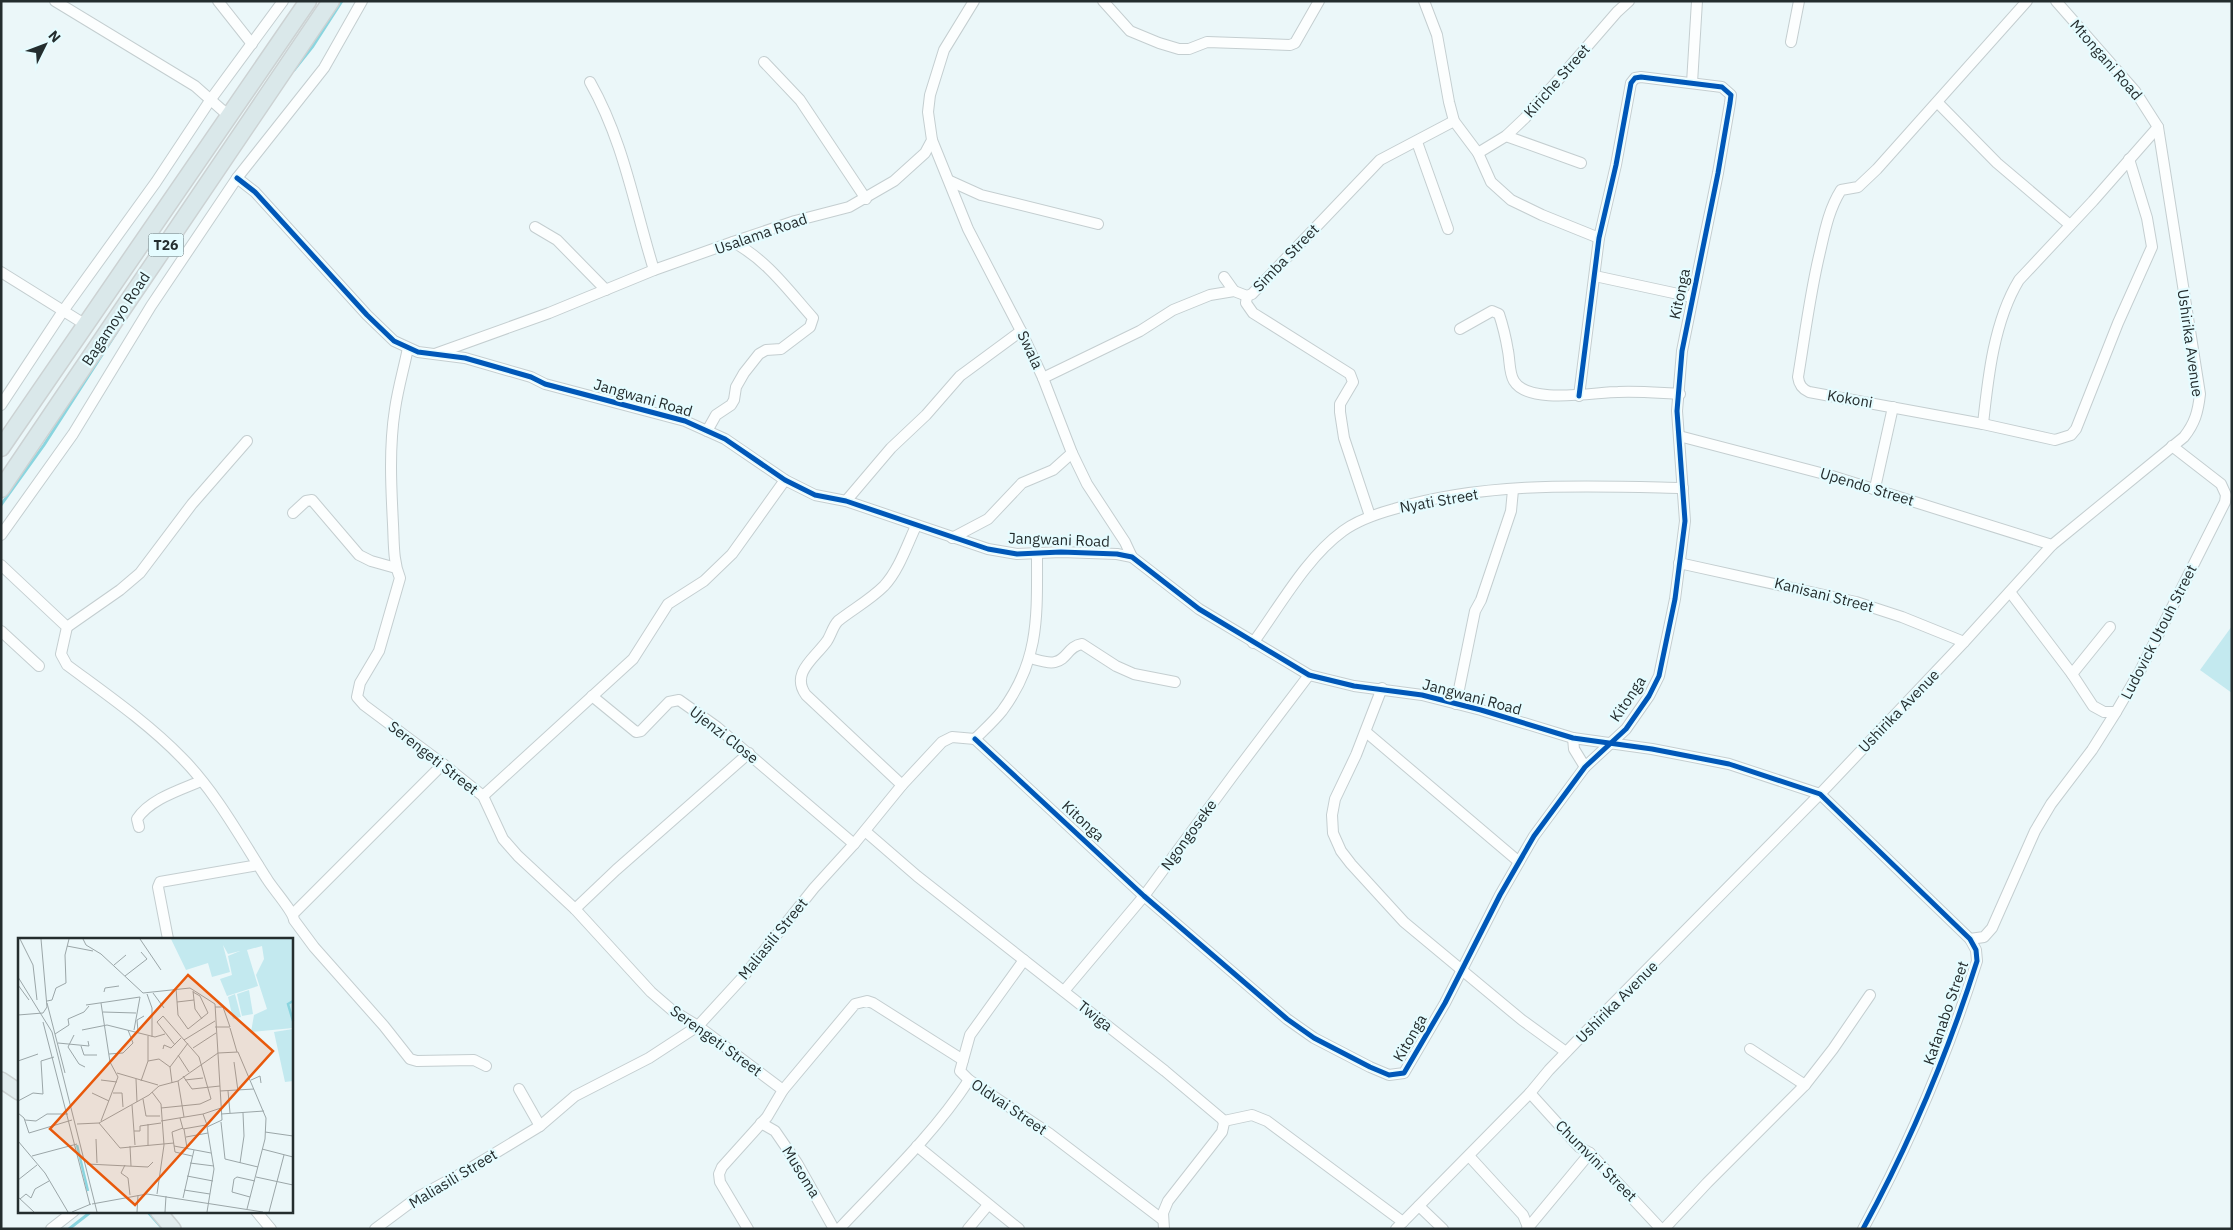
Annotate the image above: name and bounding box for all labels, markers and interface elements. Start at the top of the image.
street label: Mtongani Road [2066,16,2147,104]
north arrow [20,20,70,70]
text: N [45,27,65,46]
street label: Kiriche Street [1519,40,1594,121]
street label: Usalama Road [712,209,810,258]
street label: Simba Street [1249,220,1323,296]
road number: T26 [148,234,184,256]
street label: Kitonga [1665,267,1694,321]
street label: Bagamoyo Road [77,268,154,369]
street label: Ushirika Avenue [2174,288,2207,398]
street label: Swala [1013,328,1048,372]
street label: Jangwani Road [592,374,695,421]
street label: Kokoni [1826,385,1874,412]
street label: Upendo Street [1818,463,1917,510]
street label: Nyati Street [1398,484,1480,517]
street label: Jangwani Road [1008,528,1110,551]
street label: Ludovick Utouh Street [2116,561,2201,702]
street label: Kanisani Street [1772,573,1876,616]
street label: Ushirika Avenue [1854,665,1943,756]
street label: Kitonga [1605,672,1650,725]
street label: Jangwani Road [1420,674,1524,719]
street label: Ujenzi Close [686,702,763,767]
street label: Serengeti Street [385,717,482,799]
street label: Kitonga [1058,796,1109,845]
street label: Ngongoseke [1157,796,1221,874]
street label: Maliasili Street [734,894,811,983]
inset map [18,938,292,1212]
street label: Ushirika Avenue [1572,957,1662,1047]
street label: Kafanabo Street [1919,958,1972,1067]
street label: Twiga [1074,996,1117,1035]
street label: Serengeti Street [667,1001,766,1080]
street label: Kitonga [1389,1011,1431,1065]
street label: Oldvai Street [968,1074,1051,1139]
street label: Chumvini Street [1552,1116,1641,1205]
street label: Musoma [778,1142,825,1201]
street label: Maliasili Street [405,1145,500,1212]

